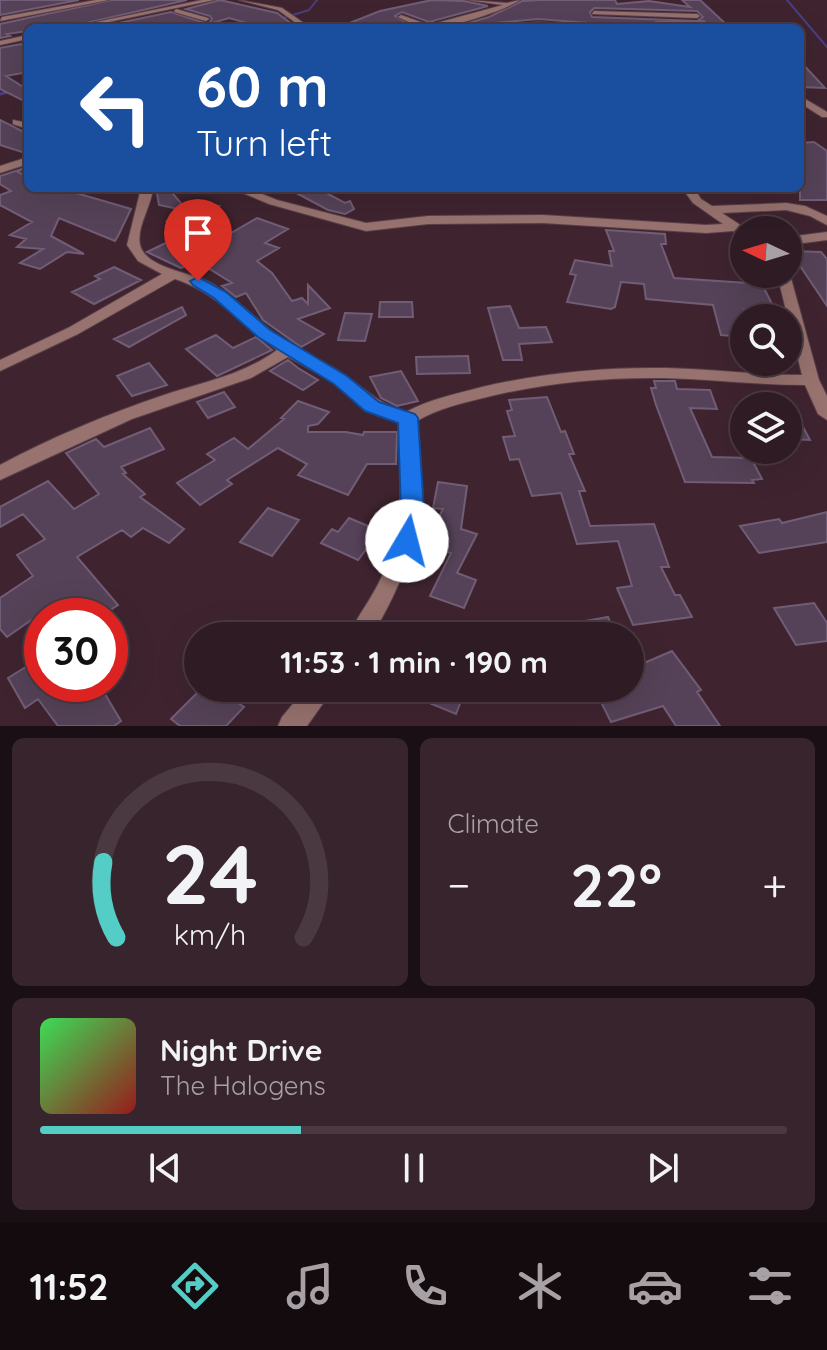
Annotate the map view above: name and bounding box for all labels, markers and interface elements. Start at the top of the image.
text: 60 m [196,51,329,121]
icon: left [64,56,168,160]
text: Turn left [196,120,332,165]
pin [164,199,232,281]
icon: arrive [176,211,220,255]
north arrow [730,216,802,288]
map controls [730,216,802,464]
button: search [730,304,802,376]
button: layers [730,392,802,464]
position arrow [365,499,449,583]
speed limit sign: 30 [24,598,128,702]
text: 11:53 · 1 min · 190 m [280,643,548,681]
text: Climate [448,807,539,840]
text: 24 [162,821,258,925]
text: 22° [570,847,662,922]
text: − [448,857,470,912]
text: + [762,857,787,912]
text: km/h [173,916,246,952]
text: Night Drive [160,1031,322,1069]
text: The Halogens [160,1069,326,1102]
icon: previous [143,1146,187,1190]
icon: pause [392,1146,436,1190]
icon: next [641,1146,685,1190]
icon: directions [167,1258,223,1314]
icon: music [282,1258,338,1314]
icon: phone [397,1258,453,1314]
icon: climate [512,1258,568,1314]
icon: car [627,1258,683,1314]
icon: filters [742,1258,798,1314]
text: 11:52 [29,1264,108,1309]

